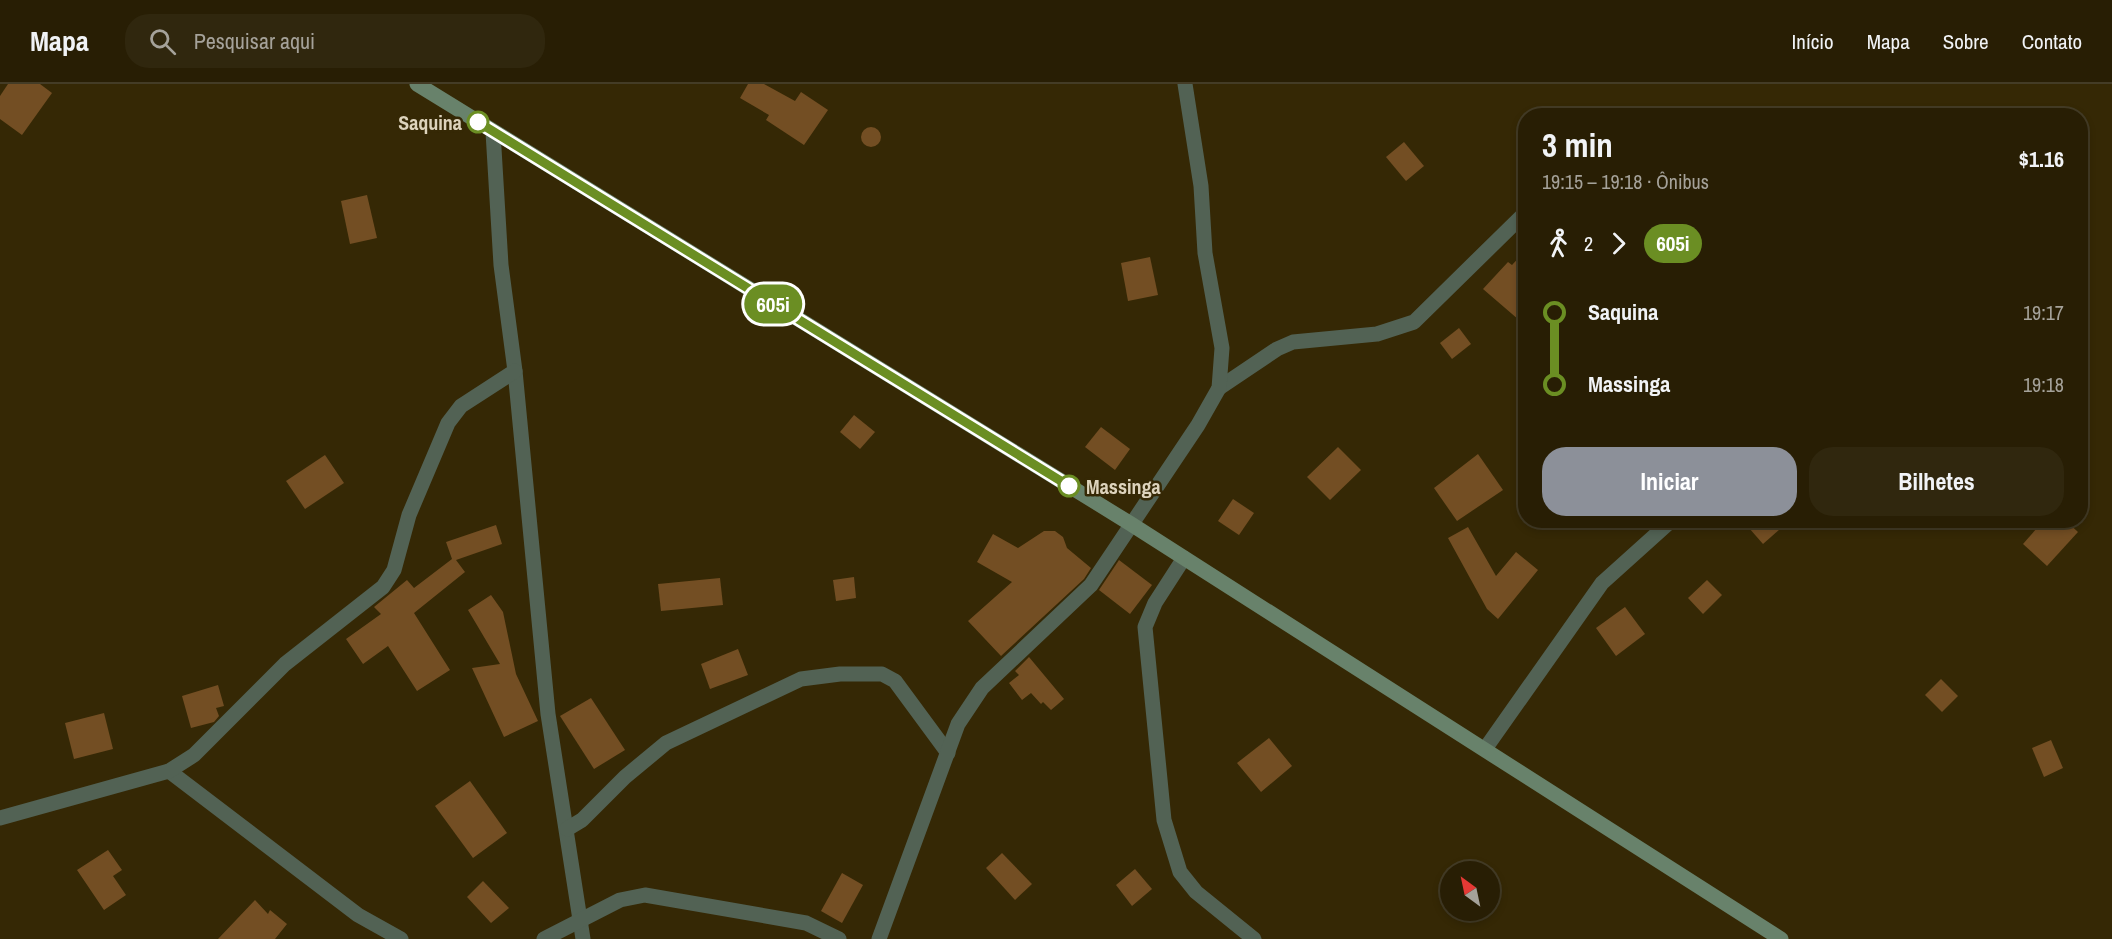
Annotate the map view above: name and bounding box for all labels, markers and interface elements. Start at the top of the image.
search box [125,14,545,68]
text: Mapa [30,22,89,60]
icon: search [146,25,179,58]
text: Pesquisar aqui [194,26,315,56]
text: Início [1792,27,1834,56]
text: Mapa [1867,27,1910,56]
text: Sobre [1943,27,1989,56]
text: Contato [2022,27,2082,56]
place label: Saquina [398,109,462,136]
marker: Saquina [467,111,489,133]
text: 3 min [1542,123,1613,167]
text: $1.16 [2019,144,2064,174]
text: 19:15 – 19:18 · Ônibus [1542,168,1709,195]
icon: walk [1542,227,1575,260]
icon: forward [1602,227,1635,260]
text: 605i [1656,229,1690,258]
text: 2 [1584,230,1593,257]
line badge: 605i [731,284,815,324]
text: 605i [756,290,790,319]
text: Saquina [1588,297,1658,327]
text: 19:17 [2023,299,2064,326]
text: Massinga [1588,369,1670,399]
text: 19:18 [2023,371,2064,398]
button: Iniciar [1542,447,1797,516]
button: Bilhetes [1809,447,2064,516]
place label: Massinga [1086,473,1161,500]
marker: Massinga [1058,475,1080,497]
north arrow [1440,861,1500,921]
map controls [1440,861,1500,921]

